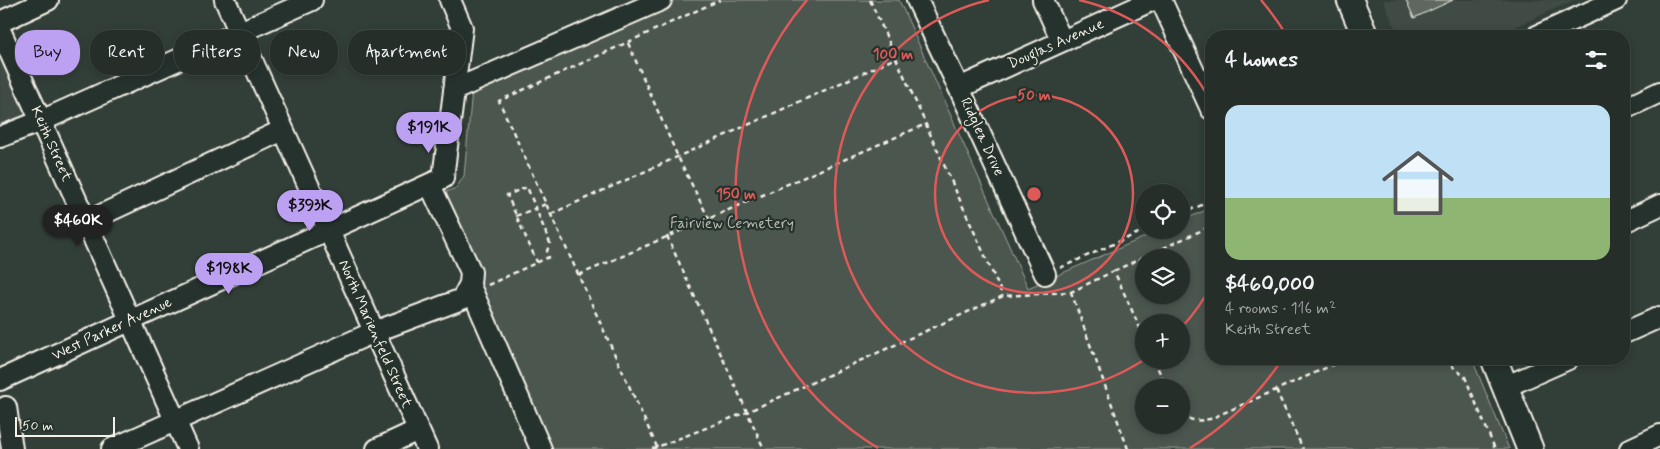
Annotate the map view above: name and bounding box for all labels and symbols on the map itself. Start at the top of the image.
street label: Douglas Avenue [1005,14,1107,75]
text: 100 m [873,45,913,65]
text: 50 m [1017,86,1051,106]
street label: Ridglea Drive [954,95,1009,180]
street label: Keith Street [25,103,77,185]
pin: $191K [394,112,464,154]
text: 150 m [716,185,756,205]
centre of rings [1025,185,1043,203]
pin: $393K [275,190,345,232]
pin: $460K [43,204,113,247]
park label: Fairview Cemetery [670,214,794,234]
pin: $198K [194,252,264,295]
street label: North Marienfeld Street [333,257,417,411]
street label: West Parker Avenue [49,292,175,366]
scale bar [15,414,115,437]

